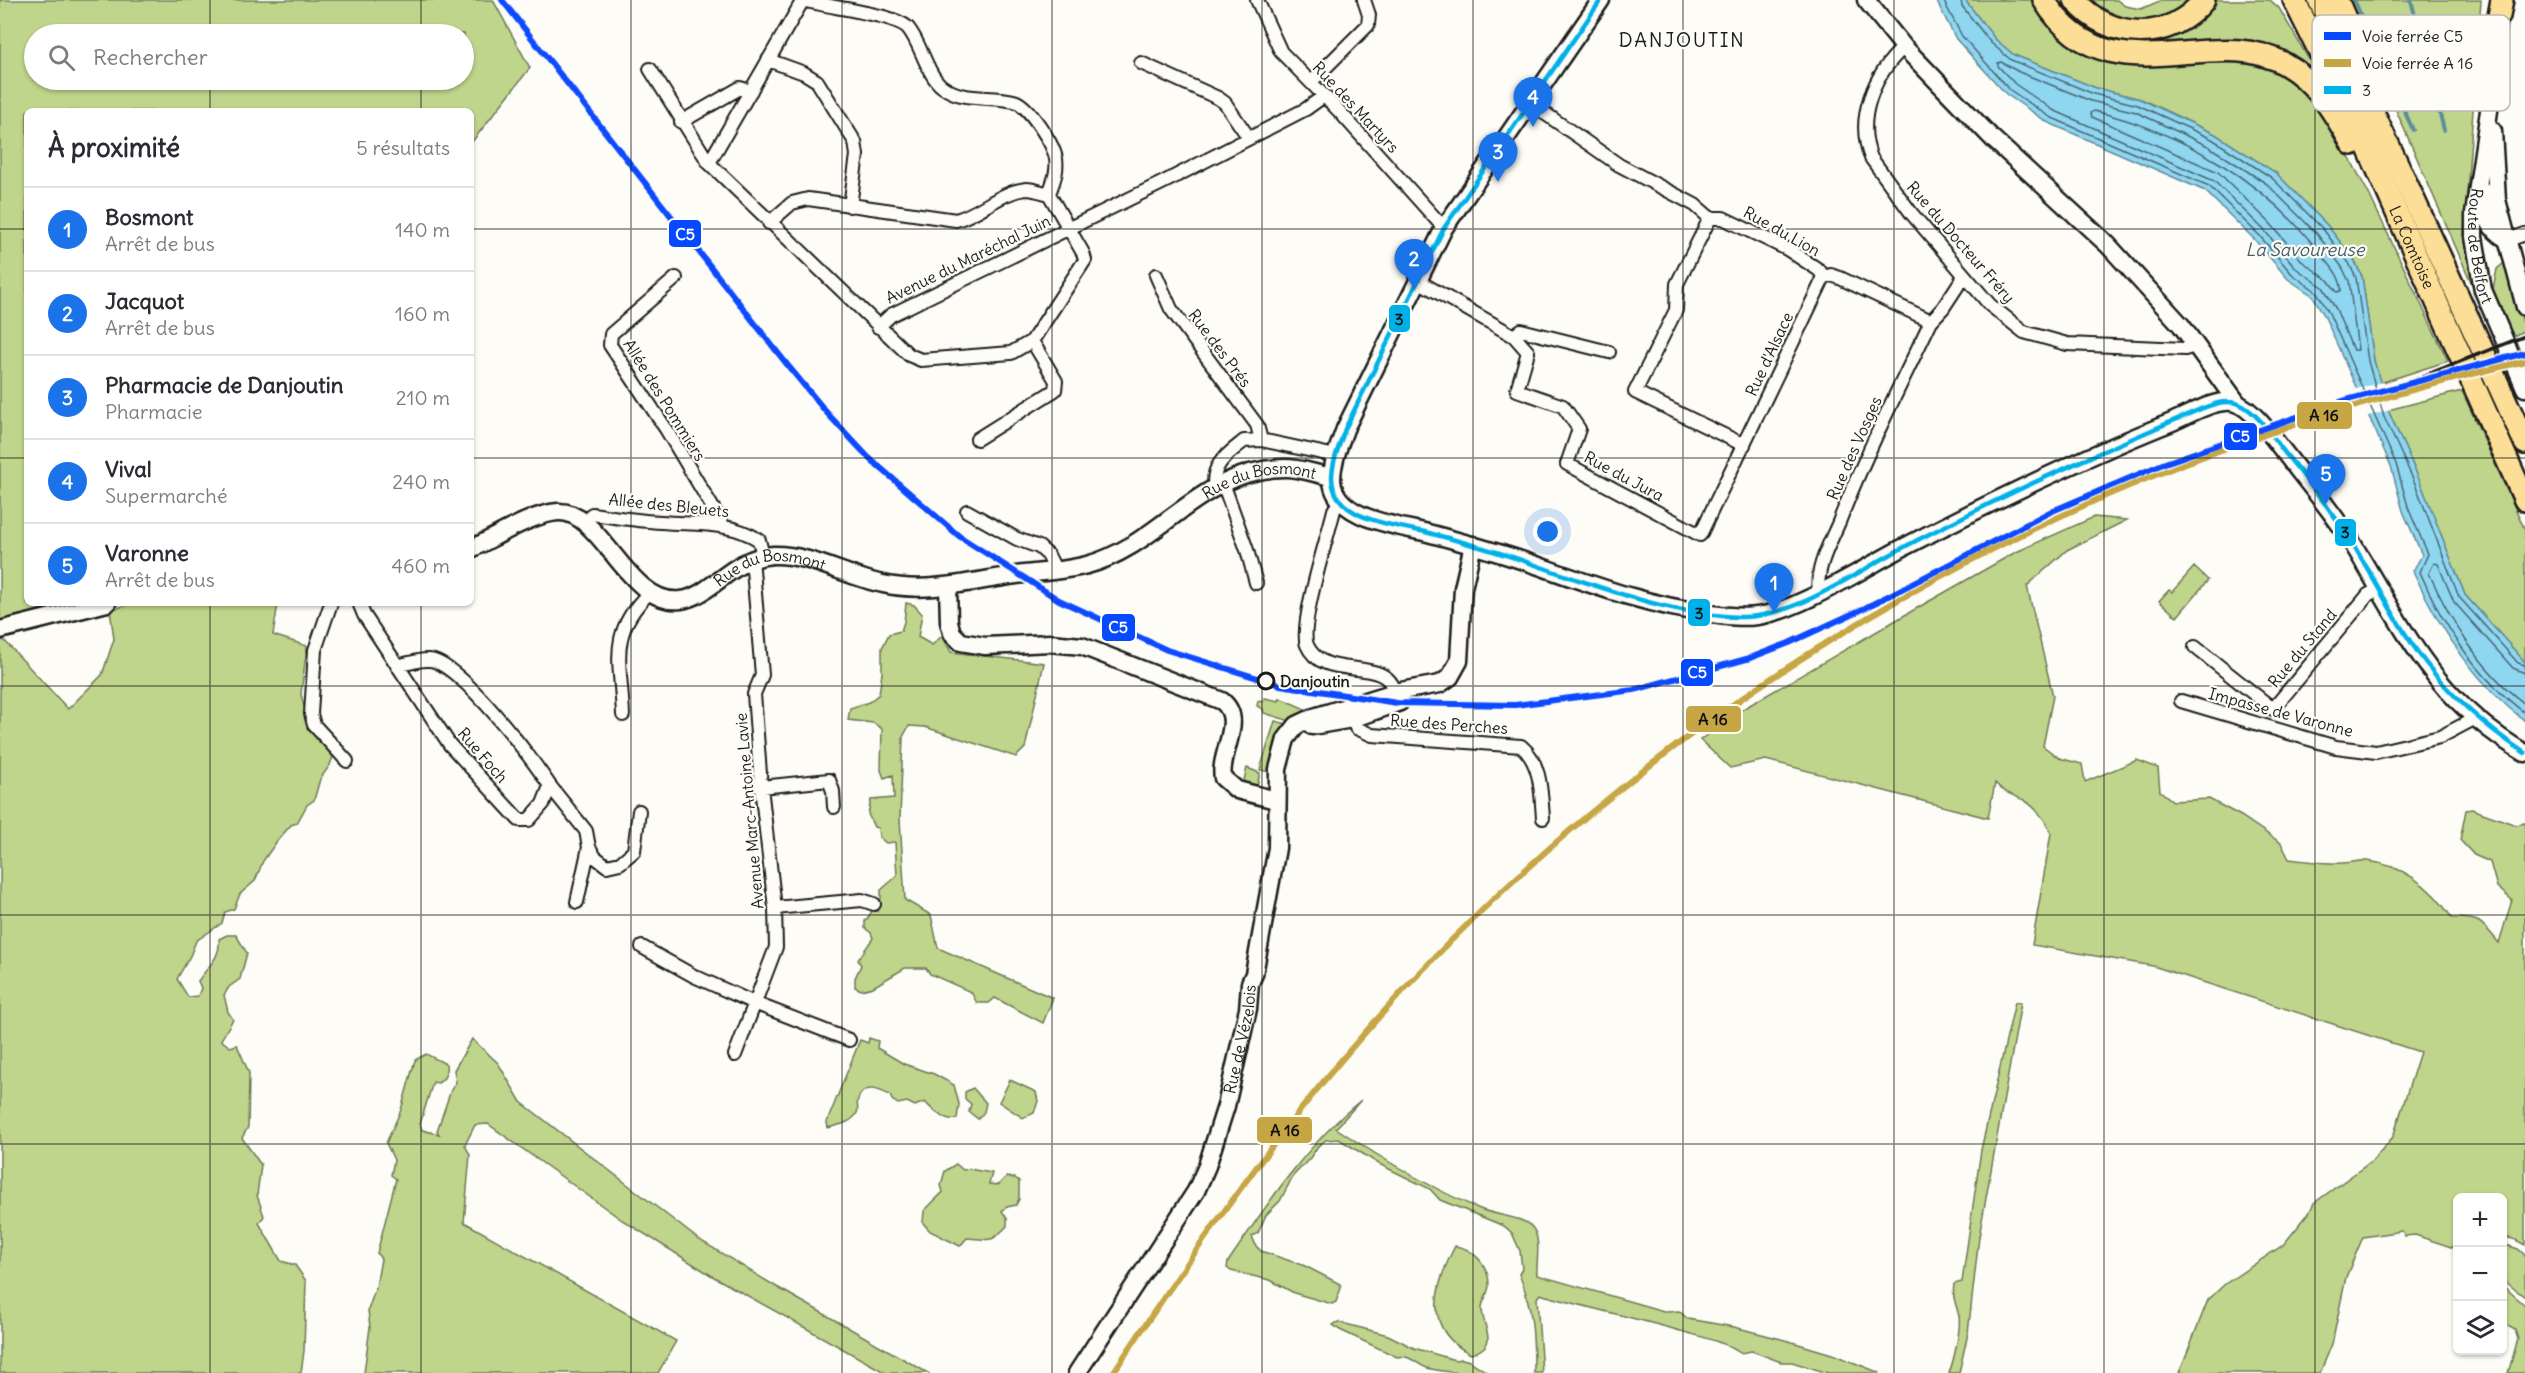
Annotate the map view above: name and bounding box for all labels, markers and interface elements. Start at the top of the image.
legend [2312,15,2510,111]
search box [24,24,474,90]
text: Voie ferrée C5 [2362,26,2463,46]
district label: DANJOUTIN [1619,27,1745,52]
icon: search [45,41,78,74]
text: Rechercher [93,43,208,71]
text: Voie ferrée A 16 [2362,53,2473,73]
street label: Rue des Martyrs [1309,57,1403,157]
pin: 4 [1514,78,1552,127]
text: 3 [2362,80,2371,100]
text: À proximité [48,131,180,164]
pin: 3 [1478,132,1518,182]
text: 5 résultats [356,135,450,160]
street label: Rue du Docteur Fréry [1903,177,2019,307]
street label: Route de Belfort [2464,187,2498,307]
street label: Rue du Lion [1740,202,1824,260]
text: Bosmont [105,203,193,231]
street label: La Comtoise [2385,203,2439,292]
street label: Avenue du Maréchal Juin [882,210,1054,308]
text: 1 [64,217,71,242]
text: 140 m [395,217,450,242]
line badge: C5 [668,219,702,248]
text: C5 [675,224,695,244]
text: Arrêt de bus [105,231,215,256]
water label: La Savoureuse [2246,238,2366,261]
pin: 2 [1394,240,1434,289]
text: Jacquot [105,287,184,315]
text: 2 [62,301,73,326]
text: 160 m [395,301,450,326]
line badge: 3 [1388,304,1411,333]
street label: Rue des Prés [1184,305,1256,391]
text: 3 [1394,309,1404,329]
street label: Rue d'Alsace [1741,309,1797,399]
text: Arrêt de bus [105,315,215,340]
street label: Allée des Pommiers [619,335,711,465]
text: Pharmacie de Danjoutin [105,371,343,399]
text: 3 [62,385,73,410]
text: 210 m [396,385,450,410]
street label: Rue des Vosges [1822,393,1886,503]
text: Pharmacie [105,399,202,424]
line badge: A 16 [2296,401,2353,430]
text: A 16 [2309,405,2339,425]
line badge: C5 [2223,422,2258,451]
text: C5 [2230,426,2250,446]
street label: Rue du Jura [1581,447,1667,505]
pin: 5 [2306,454,2346,504]
text: Vival [105,455,152,483]
street label: Rue du Bosmont [1198,458,1319,503]
text: 4 [62,469,73,494]
text: 240 m [392,469,450,494]
text: Supermarché [105,483,228,508]
street label: Allée des Bleuets [608,489,730,521]
your location [1533,517,1562,546]
line badge: 3 [2334,518,2357,547]
text: 3 [2340,522,2350,542]
text: Varonne [105,539,189,567]
street label: Rue du Bosmont [709,545,829,591]
text: 5 [62,553,73,578]
text: 460 m [391,553,450,578]
pin: 1 [1754,564,1794,613]
text: Arrêt de bus [105,567,215,592]
line badge: 3 [1687,598,1711,627]
text: 3 [1694,603,1704,623]
street label: Rue du Stand [2263,605,2341,691]
line badge: C5 [1101,613,1136,642]
text: C5 [1108,617,1128,637]
line badge: C5 [1680,658,1714,687]
text: C5 [1687,662,1707,682]
place label: Danjoutin [1280,671,1350,691]
marker: Danjoutin [1257,672,1275,690]
street label: Impasse de Varonne [2206,683,2356,741]
line badge: A 16 [1685,705,1742,733]
text: A 16 [1698,709,1728,729]
street label: Rue des Perches [1389,710,1509,738]
street label: Avenue Marc-Antoine Lavie [730,712,768,910]
street label: Rue Foch [454,723,512,787]
street label: Rue de Vézelois [1219,984,1260,1096]
line badge: A 16 [1256,1116,1313,1144]
text: A 16 [1270,1120,1300,1140]
map controls [2453,1193,2507,1355]
button: + [2453,1193,2507,1247]
button: − [2453,1247,2507,1301]
button: layers [2453,1301,2507,1355]

